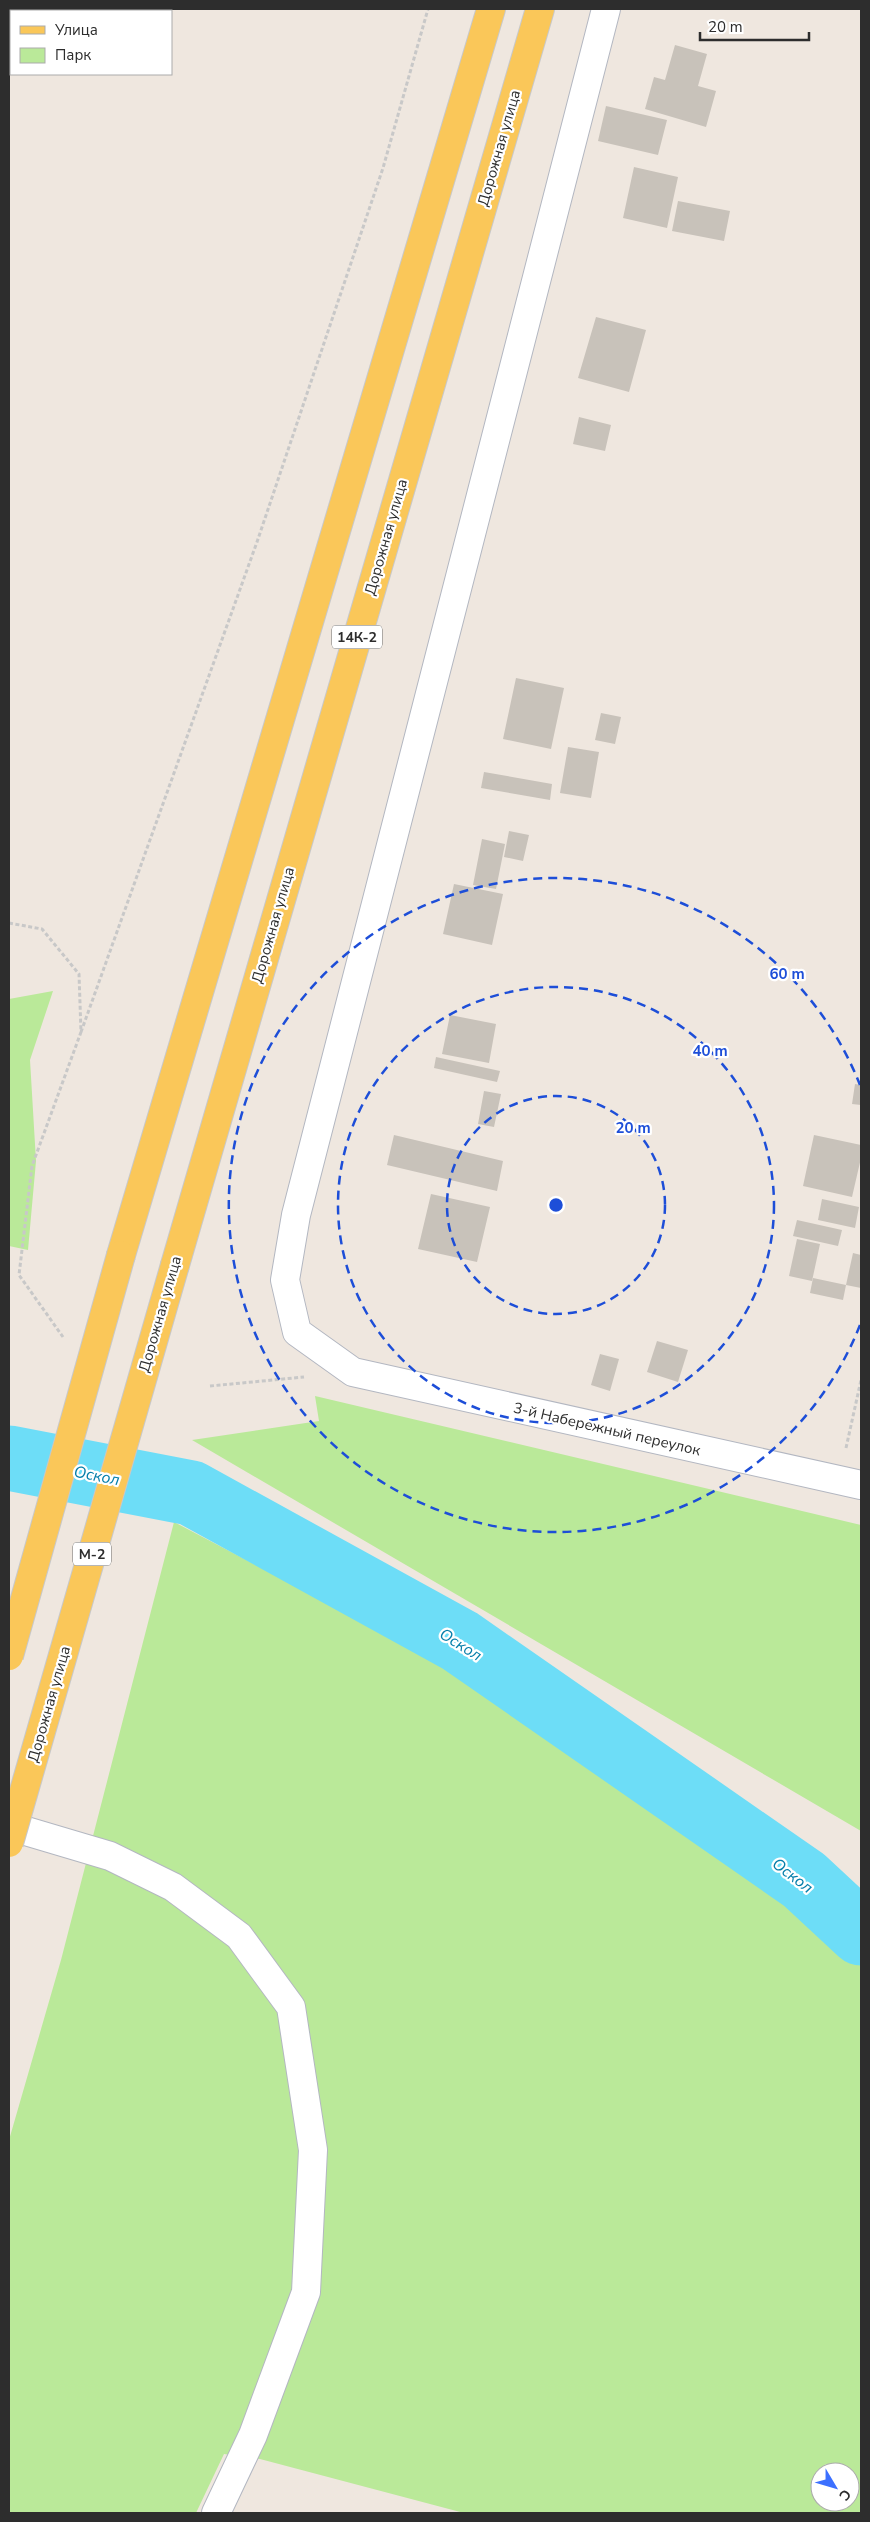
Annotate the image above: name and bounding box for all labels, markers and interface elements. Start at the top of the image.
legend [10,10,172,75]
scale bar [700,10,809,42]
text: 20 m [708,17,743,37]
text: Улица [54,20,98,40]
text: Парк [55,45,91,65]
street label: Дорожная улица [473,88,525,208]
street label: Дорожная улица [360,477,412,597]
road number: 14К-2 [332,626,382,649]
street label: Дорожная улица [247,865,299,985]
text: 60 m [769,964,805,984]
text: 40 m [692,1041,728,1061]
text: 20 m [615,1118,651,1138]
centre of rings [547,1196,565,1214]
street label: Дорожная улица [134,1254,186,1374]
street label: 3-й Набережный переулок [511,1398,703,1460]
water label: Оскол [72,1461,122,1491]
road number: М-2 [73,1542,111,1566]
water label: Оскол [435,1623,486,1666]
street label: Дорожная улица [23,1644,75,1764]
water label: Оскол [767,1853,818,1899]
north arrow [810,2462,860,2512]
text: С [834,2485,855,2505]

